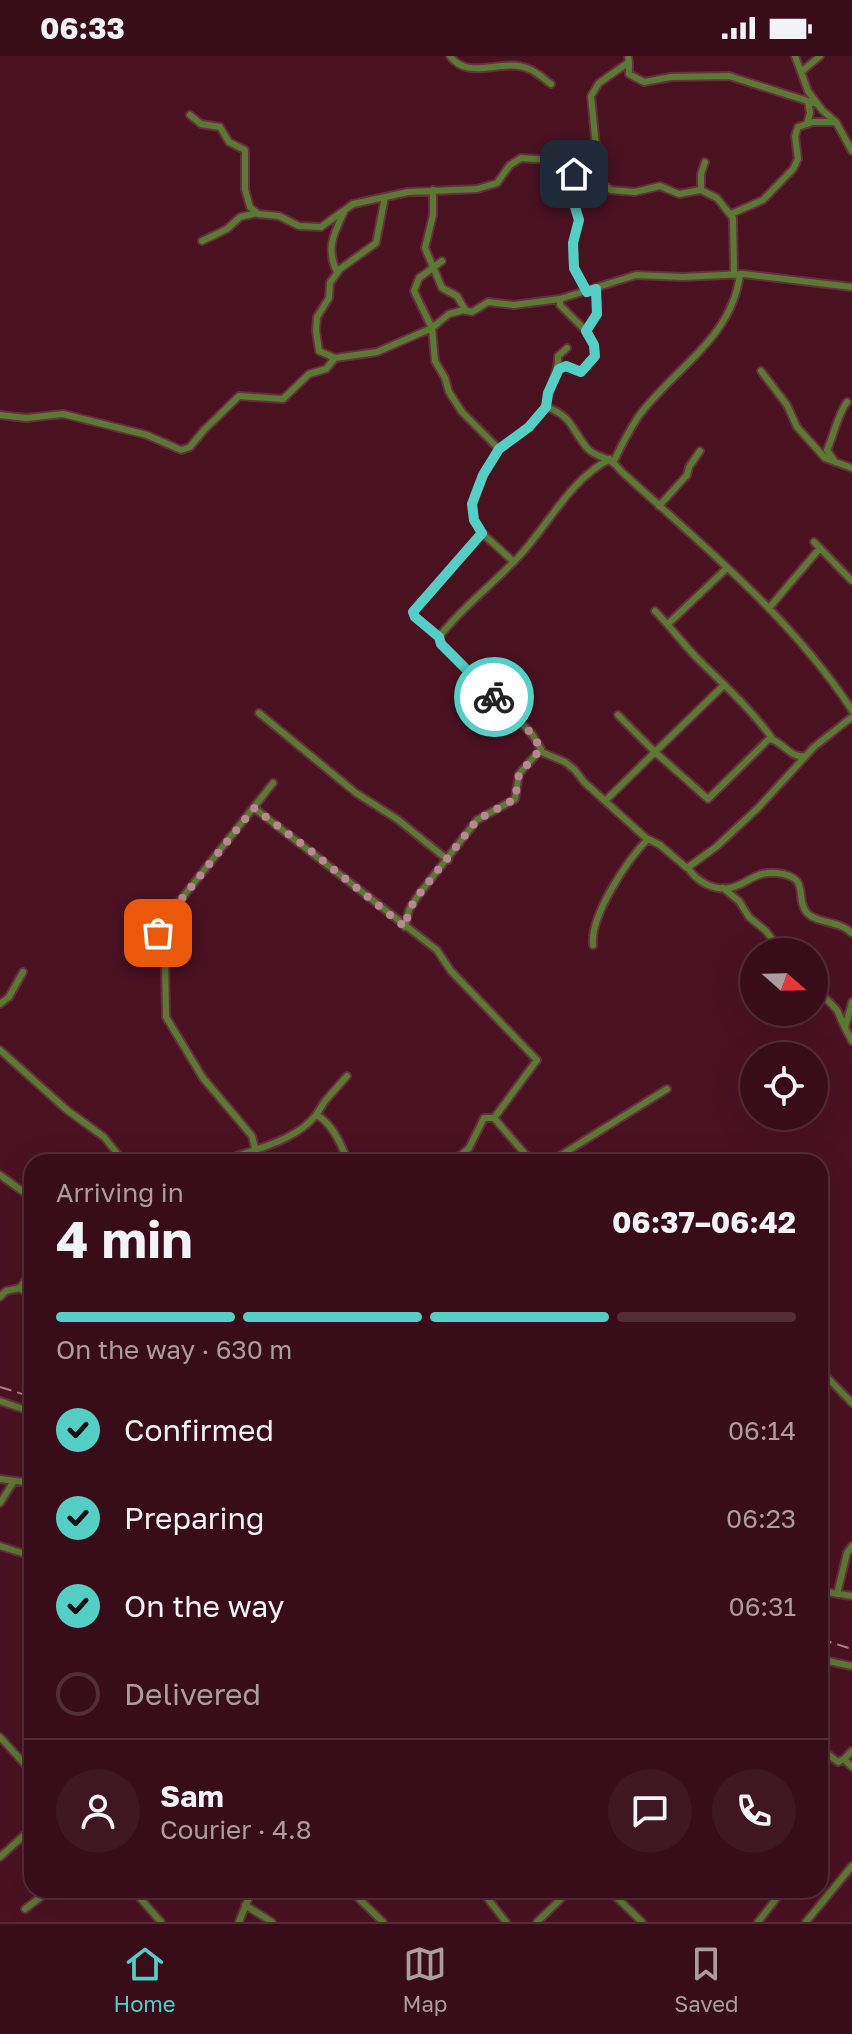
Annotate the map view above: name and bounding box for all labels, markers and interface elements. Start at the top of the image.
text: 06:33 [40,10,125,46]
pin [540,140,608,208]
icon: home [552,152,596,196]
courier [454,657,534,737]
icon: bike [472,675,516,719]
pin [124,899,192,967]
icon: bag [136,911,180,955]
north arrow [740,938,828,1026]
map controls [740,938,828,1130]
button: locate [740,1042,828,1130]
text: Arriving in [56,1177,184,1208]
text: 06:37–06:42 [612,1204,796,1240]
text: 4 min [56,1207,193,1269]
text: On the way · 630 m [56,1334,292,1365]
icon: check [56,1408,100,1452]
text: Confirmed [124,1412,274,1448]
text: 06:14 [728,1415,796,1446]
icon: check [56,1496,100,1540]
text: Preparing [124,1500,265,1536]
text: 06:23 [726,1503,796,1534]
icon: check [56,1584,100,1628]
text: On the way [124,1588,284,1624]
text: 06:31 [729,1591,796,1622]
text: Delivered [124,1676,261,1712]
button: person [56,1769,140,1853]
button: chat [608,1769,692,1853]
button: phone [712,1769,796,1853]
text: Sam [160,1778,224,1814]
text: Courier · 4.8 [160,1814,312,1845]
tab: Home [113,1942,176,2017]
tab: Map [402,1942,447,2017]
tab: Saved [674,1942,739,2017]

